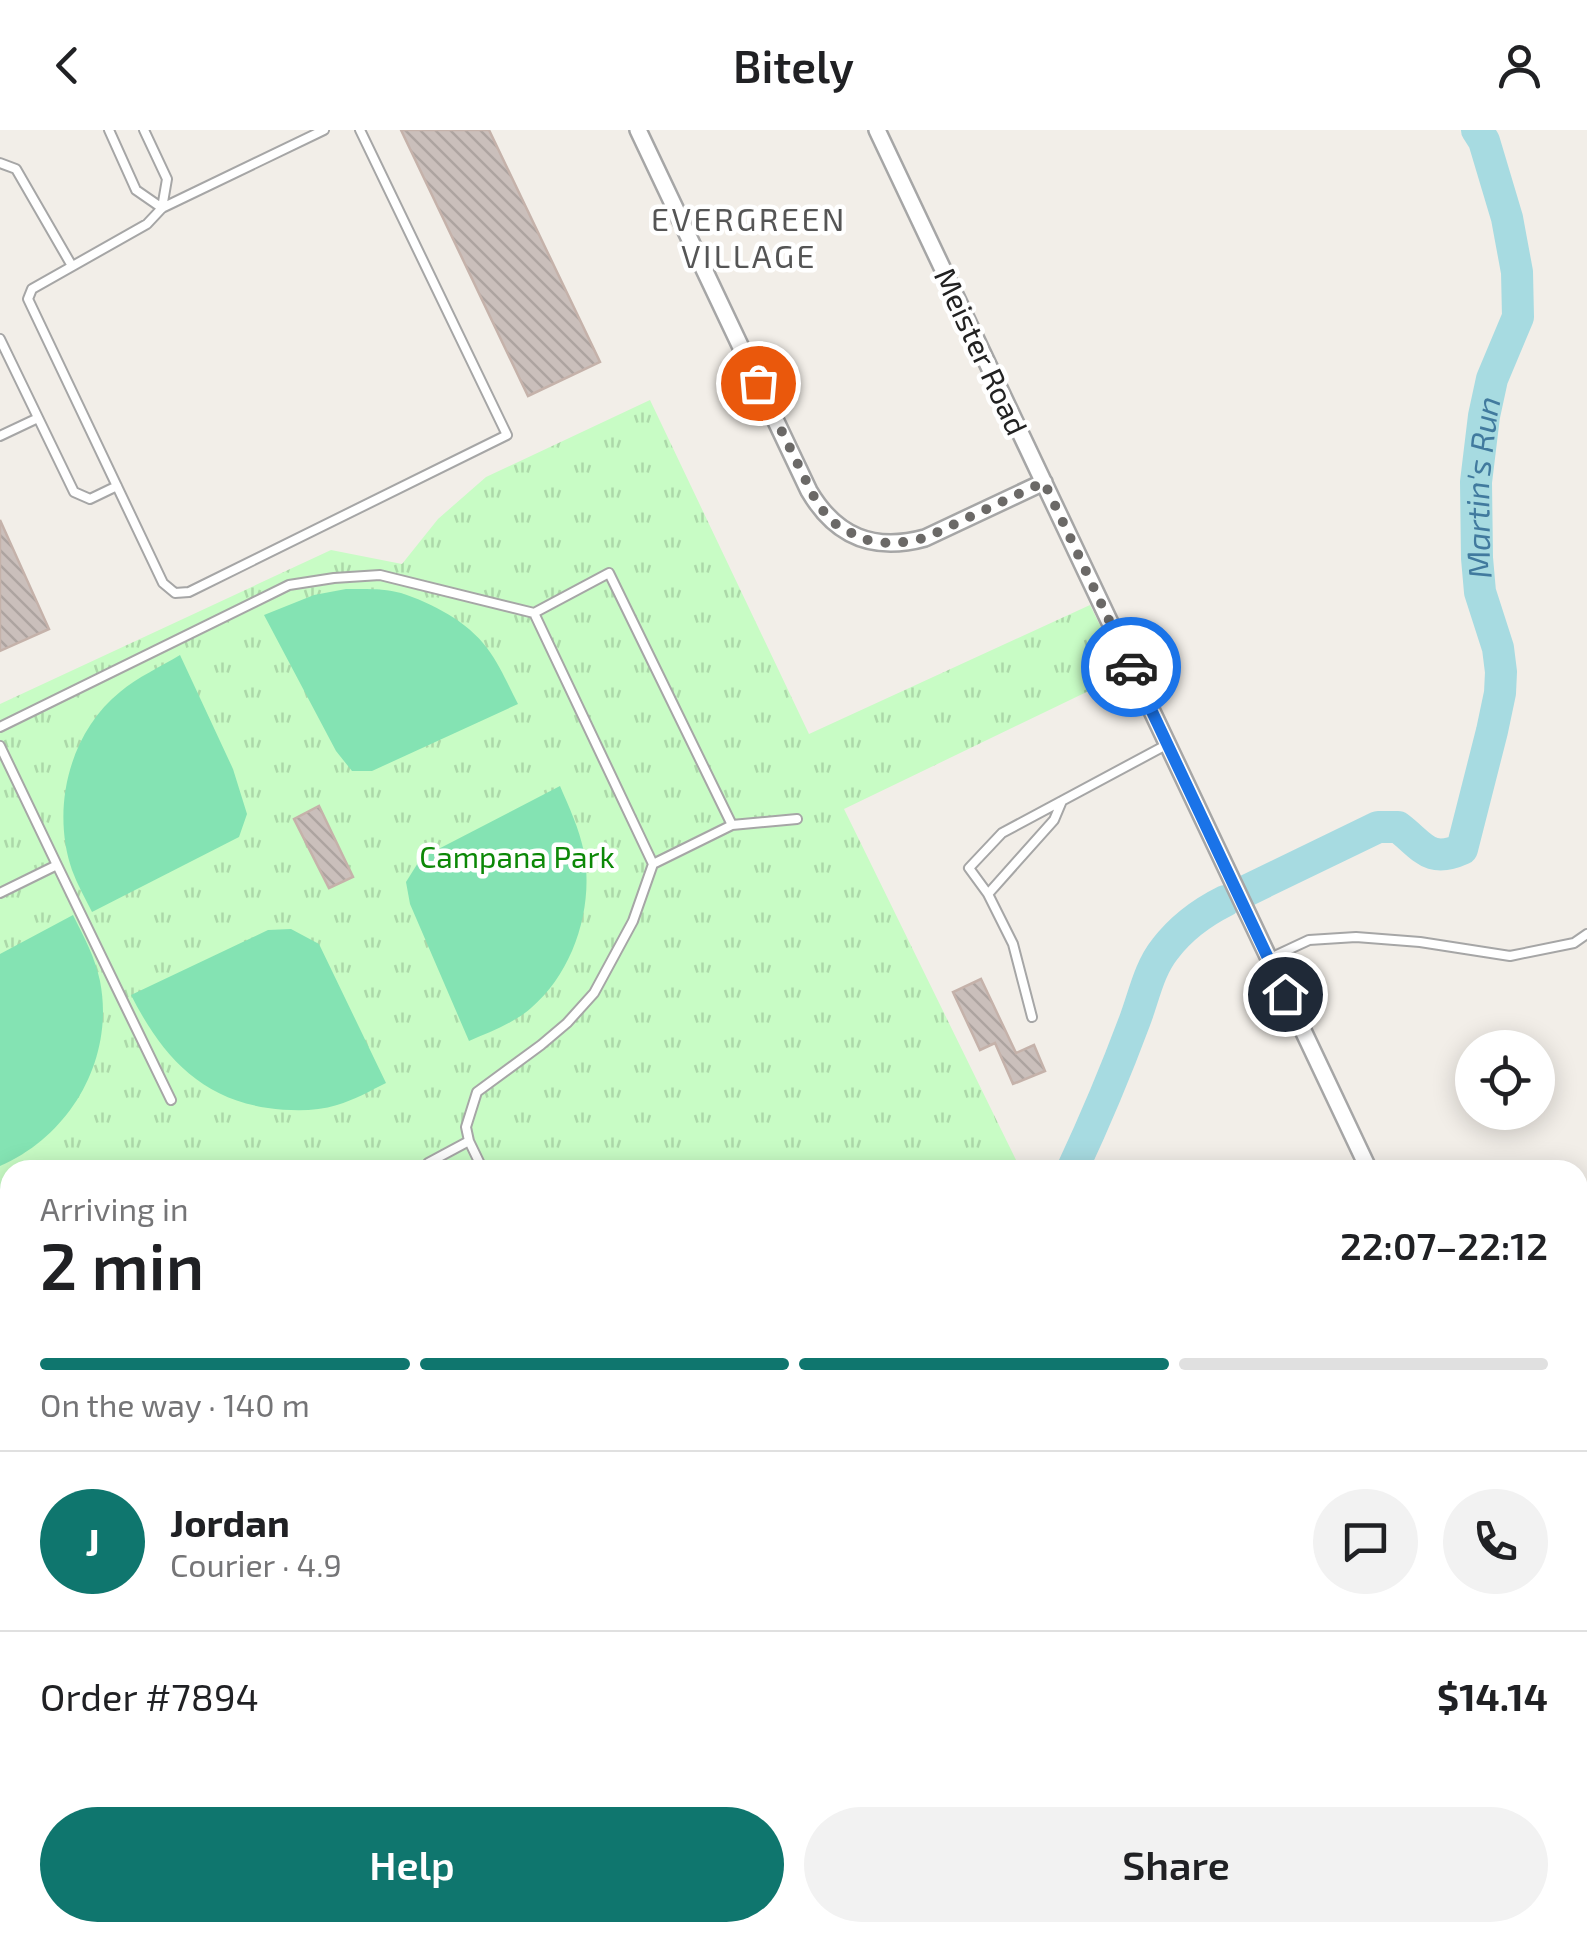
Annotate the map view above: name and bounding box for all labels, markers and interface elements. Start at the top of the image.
icon: back [40,38,95,93]
text: Bitely [733,38,854,92]
icon: person [1492,38,1547,93]
district label: EVERGREEN VILLAGE [651,199,847,274]
street label: Meister Road [928,262,1036,440]
pin [716,341,801,426]
icon: bag [731,356,786,411]
water label: Martin's Run [1457,392,1507,581]
courier [1081,617,1181,717]
icon: car [1104,640,1159,695]
park label: Campana Park [419,838,615,874]
pin [1243,952,1328,1037]
icon: home [1258,967,1313,1022]
map controls [1455,1030,1555,1130]
button: locate [1455,1030,1555,1130]
text: Arriving in [40,1189,189,1227]
text: 22:07–22:12 [1340,1222,1548,1268]
text: 2 min [40,1225,204,1303]
text: On the way · 140 m [40,1385,310,1423]
button: chat [1313,1489,1418,1594]
button: phone [1443,1489,1548,1594]
text: Jordan [170,1499,290,1545]
text: J [85,1518,100,1564]
text: Courier · 4.9 [170,1545,342,1583]
text: Order #7894 [40,1673,259,1719]
text: $14.14 [1437,1673,1548,1719]
button: Help [40,1807,784,1922]
button: Share [804,1807,1548,1922]

